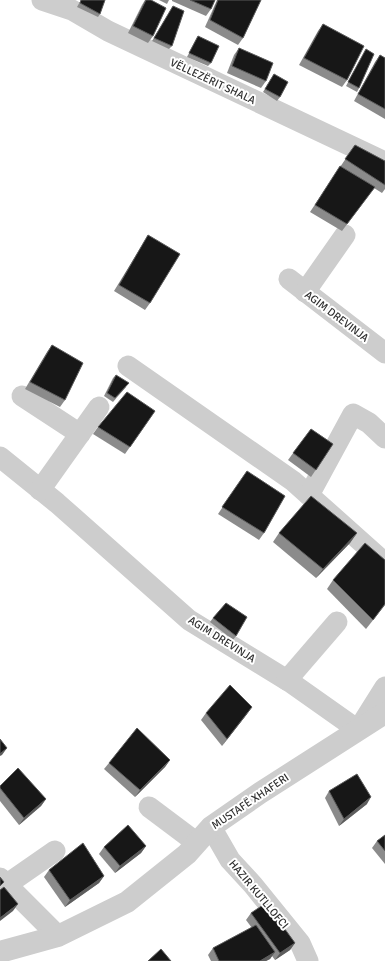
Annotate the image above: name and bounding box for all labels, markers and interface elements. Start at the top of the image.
street label: VËLLEZËRIT SHALA [168,55,258,107]
street label: AGIM DREVINJA [302,288,371,345]
street label: AGIM DREVINJA [186,614,258,665]
street label: MUSTAFË XHAFERI [209,770,291,832]
street label: HAZIR KUTLLOFCI [226,857,291,931]

